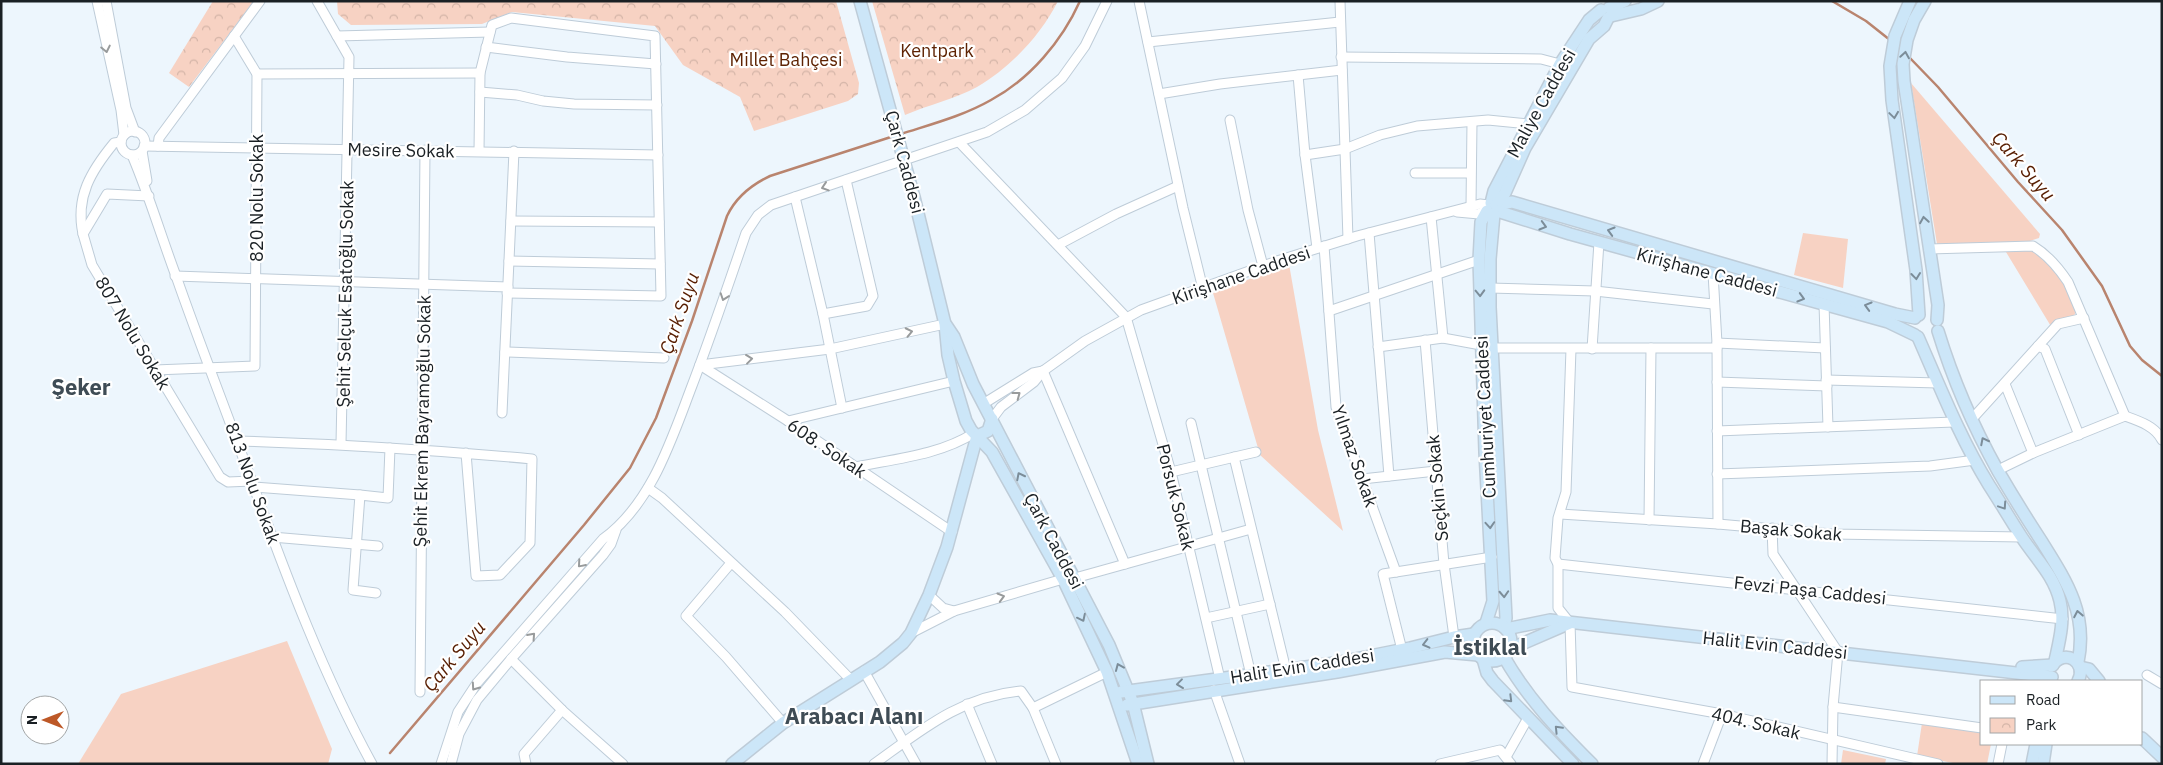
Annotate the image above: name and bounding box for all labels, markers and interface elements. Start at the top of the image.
park label: Kentpark [900,39,974,62]
street label: Maliye Caddesi [1501,44,1581,162]
one-way arrow [100,45,111,53]
park label: Millet Bahçesi [730,48,842,71]
one-way arrow [1899,51,1909,60]
street label: Çark Caddesi [880,108,930,216]
one-way arrow [1888,111,1899,119]
water label: Çark Suyu [1987,126,2061,206]
street label: 820 Nolu Sokak [245,134,268,262]
street label: Mesire Sokak [347,138,455,162]
street label: Şehit Selçuk Esatoğlu Sokak [332,180,358,408]
one-way arrow [822,181,830,191]
one-way arrow [1920,215,1930,224]
one-way arrow [1538,221,1547,231]
one-way arrow [1608,227,1616,237]
street label: Kirişhane Caddesi [1169,241,1313,309]
street label: Kirişhane Caddesi [1634,242,1780,302]
water label: Çark Suyu [654,269,704,357]
street label: 807 Nolu Sokak [90,272,176,394]
one-way arrow [1910,272,1921,280]
one-way arrow [1474,289,1485,297]
one-way arrow [720,292,730,300]
one-way arrow [1796,292,1804,302]
street label: Şehit Ekrem Bayramoğlu Sokak [408,294,436,547]
one-way arrow [1864,301,1872,312]
one-way arrow [904,327,913,338]
street label: Cumhuriyet Caddesi [1469,335,1501,499]
one-way arrow [745,354,753,365]
district label: Şeker [51,372,111,401]
one-way arrow [1011,392,1021,401]
street label: Yılmaz Sokak [1327,402,1383,510]
street label: 608. Sokak [783,413,871,483]
street label: 813 Nolu Sokak [220,419,286,547]
street label: Seçkin Sokak [1421,433,1453,542]
one-way arrow [1980,438,1990,447]
street label: Porsuk Sokak [1152,441,1200,553]
one-way arrow [1016,472,1026,481]
street label: Çark Caddesi [1019,489,1089,593]
one-way arrow [1997,500,2006,509]
street label: Başak Sokak [1739,514,1844,546]
one-way arrow [1484,522,1495,530]
one-way arrow [578,558,587,567]
street label: Fevzi Paşa Caddesi [1733,571,1887,609]
one-way arrow [1499,591,1510,599]
one-way arrow [996,593,1004,603]
one-way arrow [2073,610,2083,619]
one-way arrow [1075,613,1086,622]
water label: Çark Suyu [417,616,491,696]
street label: Halit Evin Caddesi [1701,626,1849,664]
one-way arrow [526,632,535,641]
district label: İstiklal [1453,632,1527,661]
one-way arrow [1422,638,1431,649]
street label: Halit Evin Caddesi [1228,643,1376,689]
one-way arrow [1114,663,1125,672]
one-way arrow [1176,678,1184,689]
legend [1980,680,2143,745]
one-way arrow [472,681,481,691]
text: Road [2026,690,2061,709]
one-way arrow [1503,693,1512,702]
north arrow [20,695,70,745]
district label: Arabacı Alanı [785,701,923,730]
street label: 404. Sokak [1709,702,1803,745]
text: N [23,715,41,725]
text: Park [2026,715,2056,734]
one-way arrow [1555,726,1564,735]

